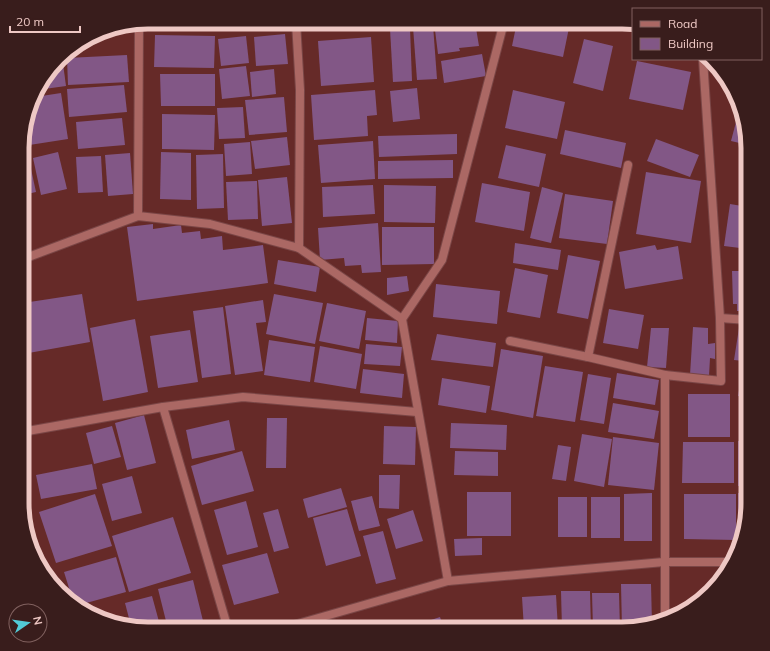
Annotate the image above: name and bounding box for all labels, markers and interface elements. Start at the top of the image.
scale bar [10,8,80,34]
legend [632,8,762,60]
text: 20 m [16,14,44,29]
text: Road [668,16,697,31]
text: Building [668,36,713,51]
north arrow [8,603,48,643]
text: N [30,615,45,626]

